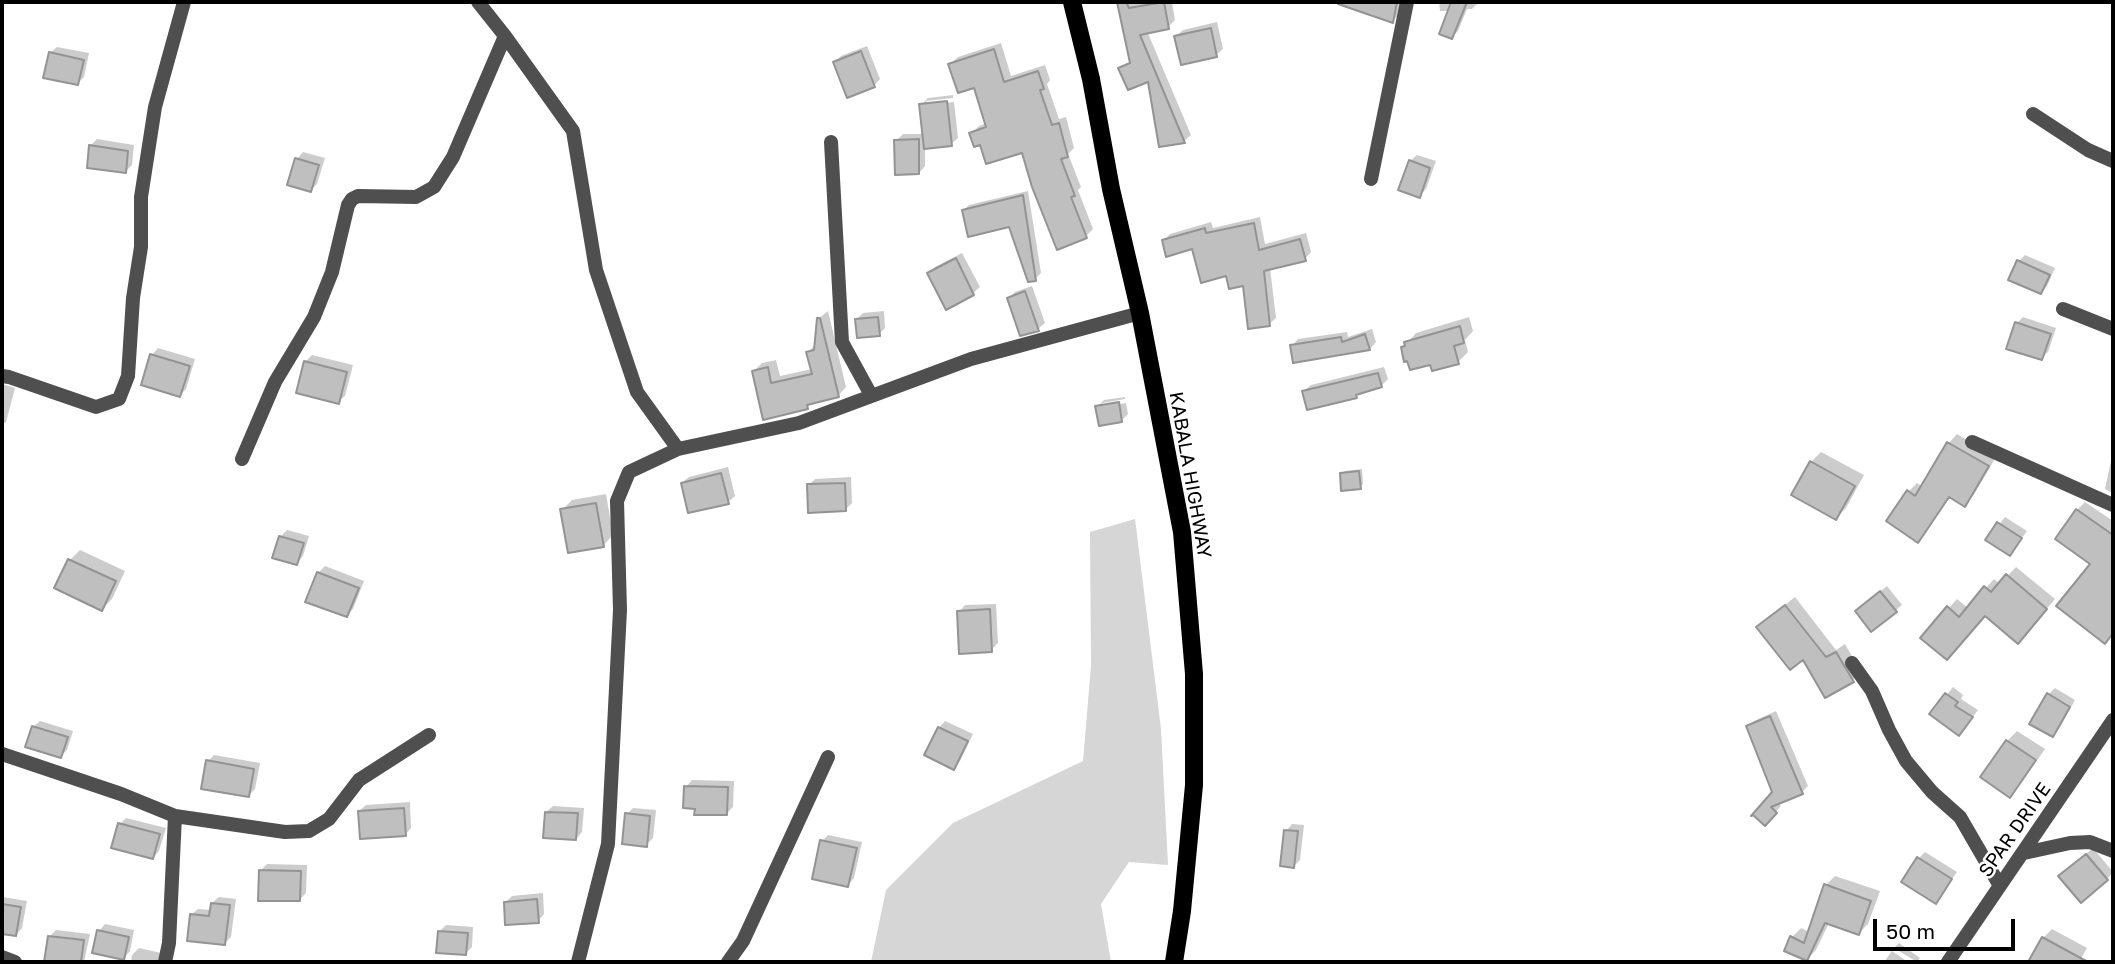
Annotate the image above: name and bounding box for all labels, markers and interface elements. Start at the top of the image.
street label: KABALA HIGHWAY [1164,390,1216,560]
street label: SPAR DRIVE [1974,778,2056,882]
scale bar [1877,904,2019,948]
text: 50 m [1886,918,1935,944]

